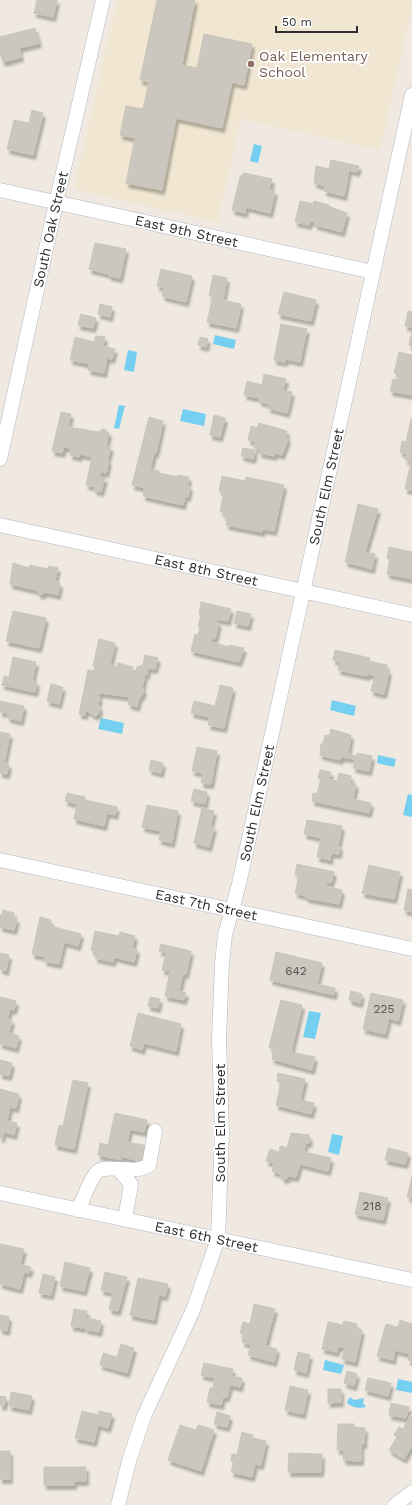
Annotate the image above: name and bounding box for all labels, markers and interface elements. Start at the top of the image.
scale bar [276,8,357,34]
text: 50 m [282,15,312,29]
place label: Oak Elementary School [259,48,369,80]
marker: Oak Elementary School [246,59,256,69]
street label: South Oak Street [30,170,71,289]
street label: East 9th Street [134,212,240,250]
street label: South Elm Street [306,427,347,546]
street label: East 8th Street [153,551,259,589]
street label: South Elm Street [236,743,277,863]
street label: East 7th Street [154,886,259,923]
house number: 642 [285,964,307,978]
house number: 225 [374,1002,394,1016]
street label: South Elm Street [212,1063,228,1182]
house number: 218 [362,1199,382,1213]
street label: East 6th Street [153,1218,260,1255]

